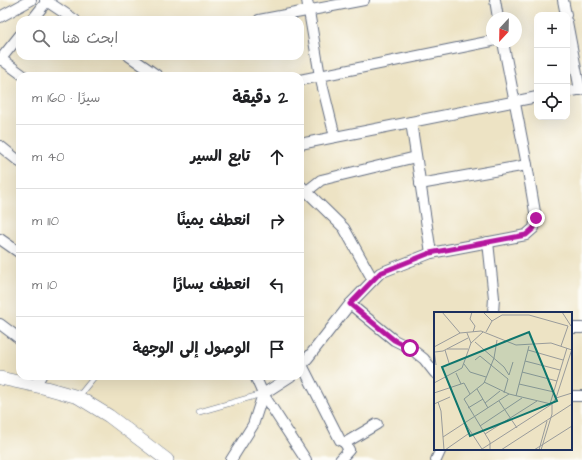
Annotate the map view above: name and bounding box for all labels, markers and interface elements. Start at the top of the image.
north arrow [486,12,522,48]
map controls [534,12,570,120]
button: + [534,12,570,48]
search box [16,16,304,60]
icon: search [30,27,52,49]
text: ابحث هنا [62,28,118,49]
button: − [534,48,570,84]
button: locate [534,84,570,120]
text: 2 دقيقة [232,86,288,110]
text: سيرًا · 160 m [32,89,100,107]
text: تابع السير [191,146,250,167]
icon: ahead [266,146,288,168]
text: 40 m [32,148,64,166]
route end [527,209,545,227]
text: انعطف يمينًا [177,210,250,231]
icon: right [266,210,288,232]
text: 110 m [32,212,59,230]
text: انعطف يسارًا [173,274,250,295]
icon: left [266,274,288,296]
text: 10 m [32,276,57,294]
inset map [434,312,572,450]
text: الوصول إلى الوجهة [133,338,250,359]
icon: arrive [266,338,288,360]
route start [401,339,419,357]

